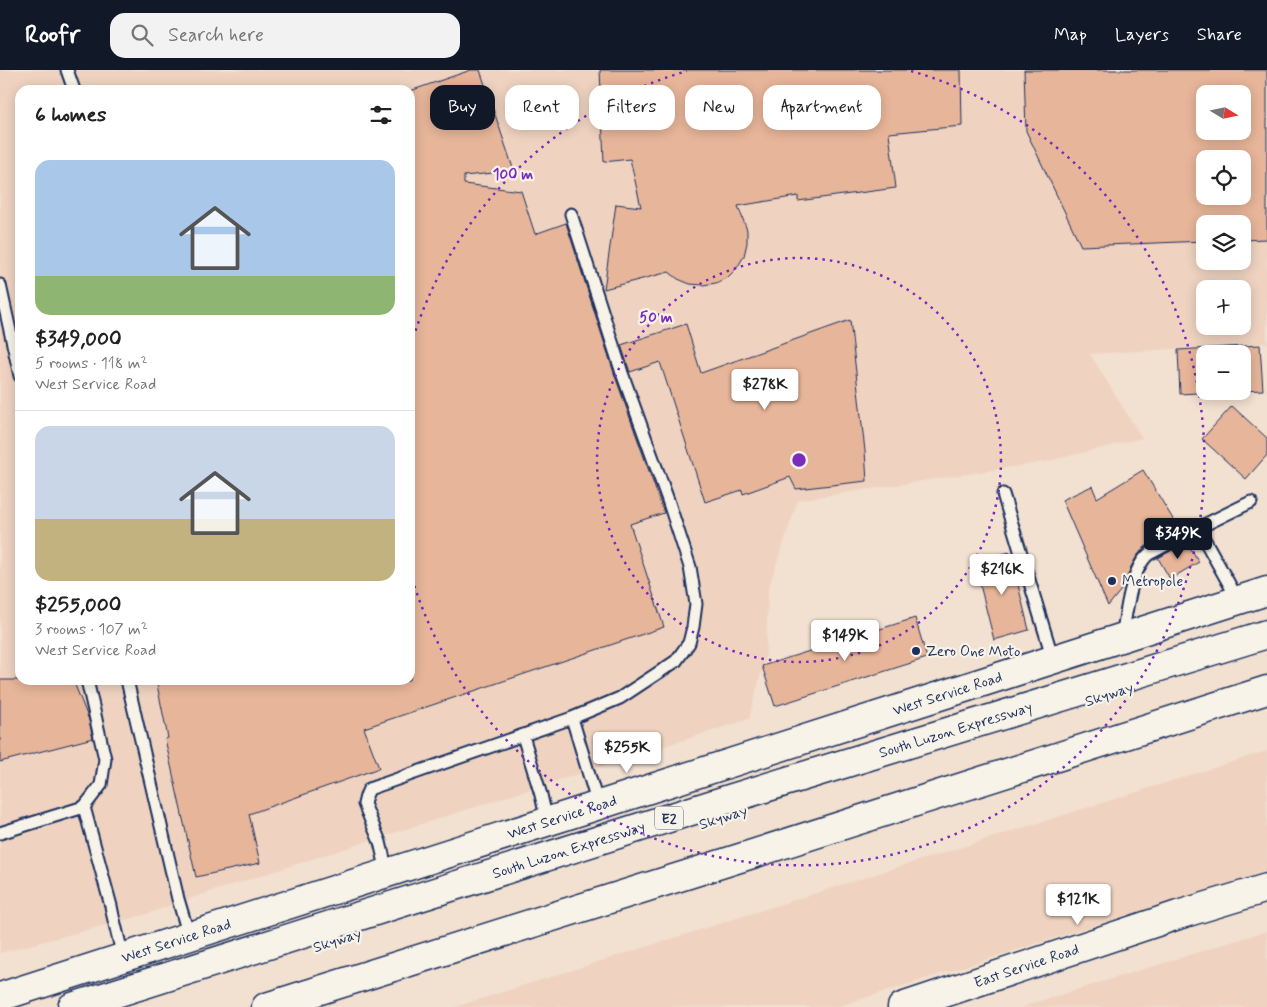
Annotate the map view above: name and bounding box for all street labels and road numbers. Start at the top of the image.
street label: West Service Road [891,667,1005,721]
street label: Skyway [1083,678,1136,712]
street label: South Luzon Expressway [877,698,1035,763]
street label: West Service Road [505,791,619,845]
street label: Skyway [697,801,750,835]
road number: E2 [655,806,683,830]
street label: South Luzon Expressway [490,817,648,884]
street label: West Service Road [119,915,234,968]
street label: Skyway [311,924,364,958]
street label: East Service Road [971,940,1082,993]

